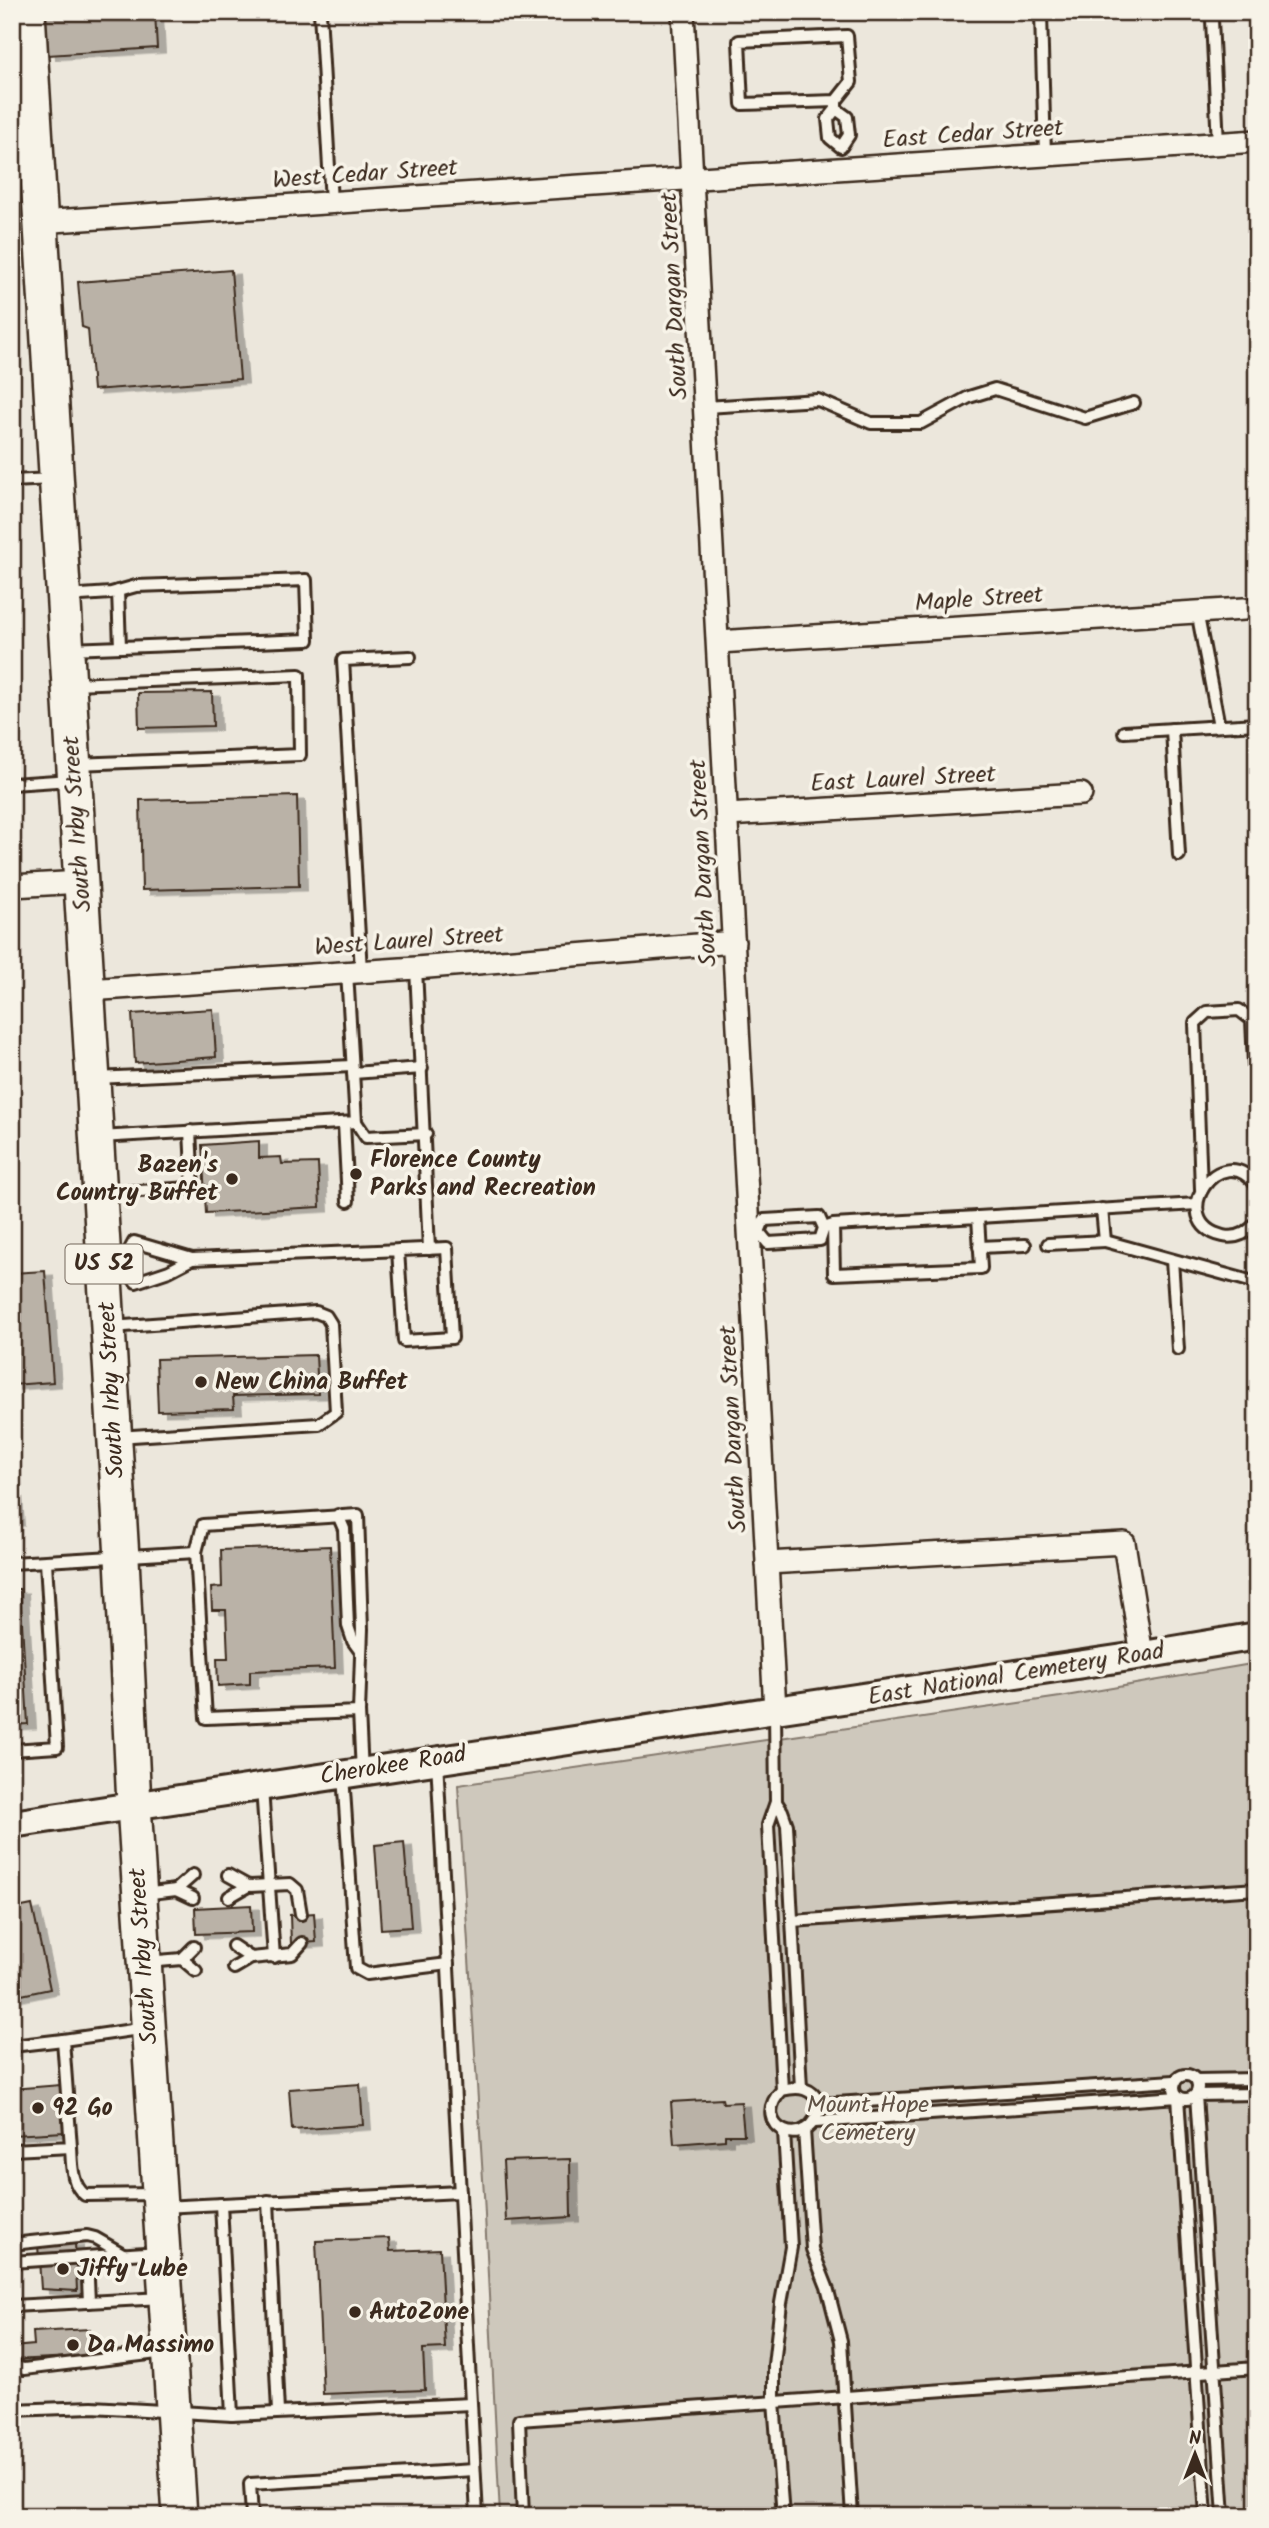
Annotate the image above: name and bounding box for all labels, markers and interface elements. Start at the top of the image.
street label: East Cedar Street [881,108,1065,160]
street label: West Cedar Street [271,148,460,200]
street label: South Dargan Street [649,191,699,401]
street label: Maple Street [913,575,1045,623]
street label: South Irby Street [51,734,103,913]
street label: East Laurel Street [809,755,997,803]
street label: South Dargan Street [678,758,728,968]
street label: West Laurel Street [313,915,506,967]
place label: Florence County Parks and Recreation [370,1141,596,1208]
place label: Bazen's Country Buffet [56,1146,219,1213]
marker: Florence County Parks and Recreation [348,1166,364,1182]
marker: Bazen's Country Buffet [224,1171,240,1187]
road number: US 52 [66,1245,142,1284]
street label: South Irby Street [88,1300,136,1479]
street label: South Dargan Street [708,1324,758,1534]
place label: New China Buffet [215,1363,409,1402]
marker: New China Buffet [193,1374,209,1390]
street label: East National Cemetery Road [865,1631,1168,1717]
street label: Cherokee Road [317,1735,470,1797]
street label: South Irby Street [118,1866,170,2045]
park label: Mount Hope Cemetery [807,2086,929,2153]
place label: 92 Go [52,2089,113,2128]
marker: 92 Go [30,2100,46,2116]
place label: Jiffy Lube [77,2250,188,2289]
marker: Jiffy Lube [55,2261,71,2277]
place label: AutoZone [369,2293,469,2332]
marker: AutoZone [347,2304,363,2320]
place label: Da Massimo [87,2326,214,2365]
marker: Da Massimo [65,2337,81,2353]
north arrow [1160,2420,1230,2490]
text: N [1189,2424,1201,2454]

